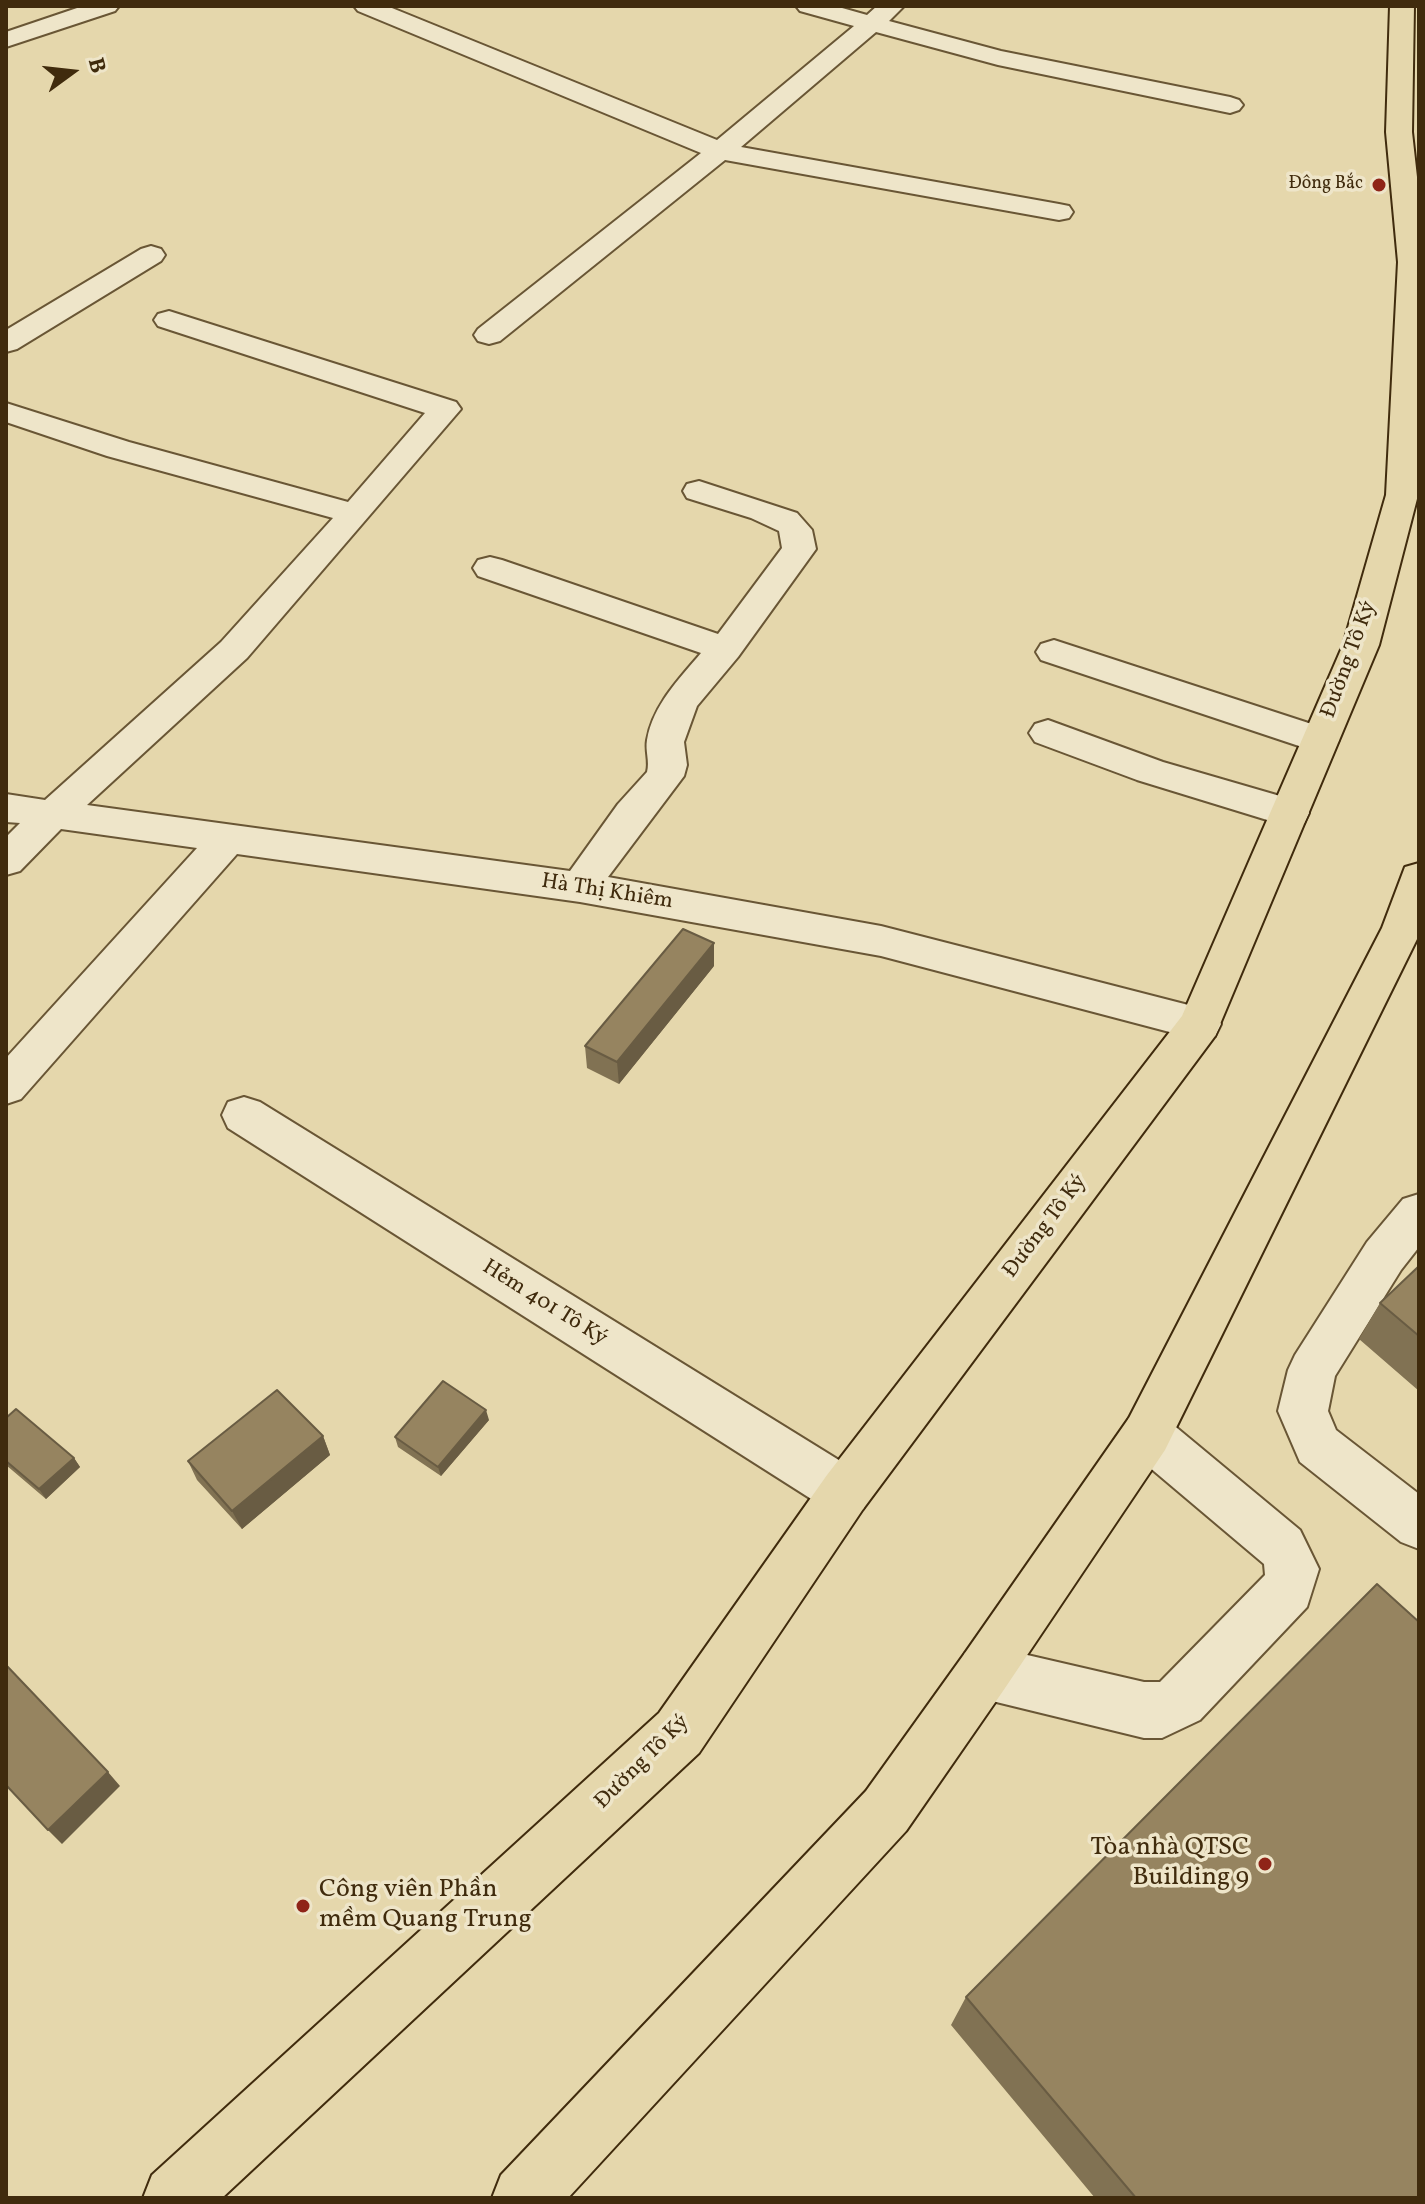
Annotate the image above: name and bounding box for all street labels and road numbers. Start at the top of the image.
street label: Đường Tô Ký [1317,598,1383,722]
street label: Hà Thị Khiêm [539,870,675,916]
street label: Đường Tô Ký [999,1170,1093,1284]
street label: Hẻm 401 Tô Ký [477,1255,611,1353]
street label: Đường Tô Ký [590,1710,696,1816]

